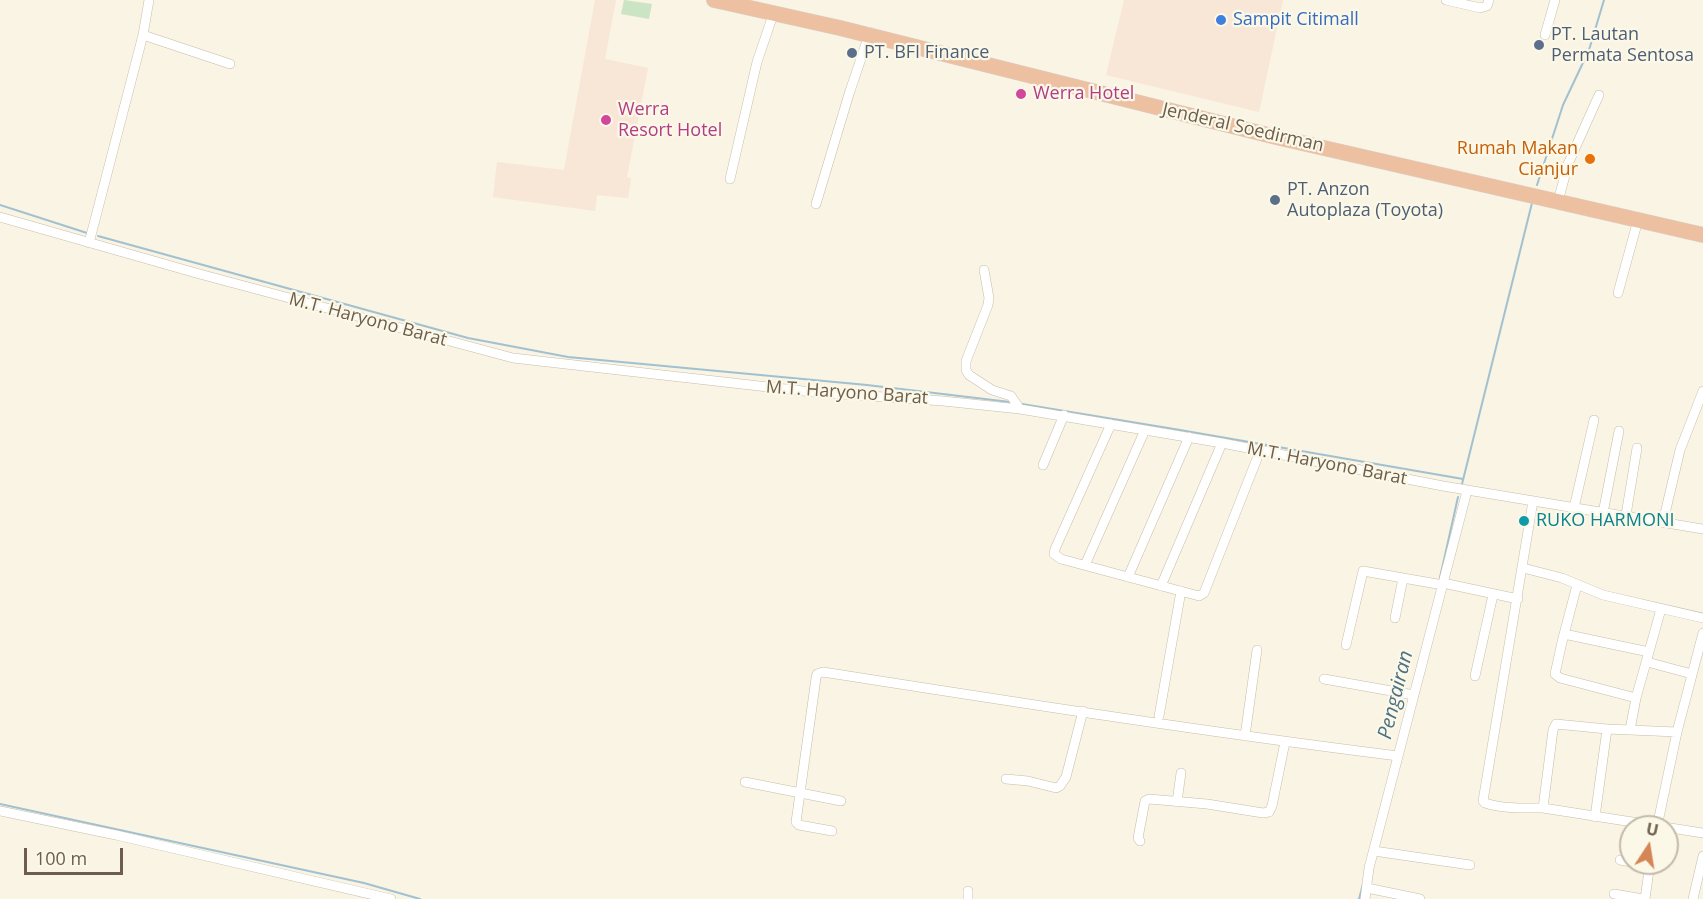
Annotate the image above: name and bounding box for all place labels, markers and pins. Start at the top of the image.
place label: Sampit Citimall [1233,9,1359,31]
marker: Sampit Citimall [1214,13,1228,27]
place label: PT. Lautan Permata Sentosa [1551,24,1694,66]
marker: PT. Lautan Permata Sentosa [1532,38,1546,52]
place label: PT. BFI Finance [864,42,989,64]
marker: PT. BFI Finance [845,46,859,60]
place label: Werra Hotel [1033,83,1134,105]
marker: Werra Hotel [1014,87,1028,101]
place label: Werra Resort Hotel [618,99,722,142]
marker: Werra Resort Hotel [599,113,613,127]
place label: Rumah Makan Cianjur [1457,138,1578,180]
marker: Rumah Makan Cianjur [1583,152,1597,166]
place label: PT. Anzon Autoplaza (Toyota) [1287,179,1443,222]
marker: PT. Anzon Autoplaza (Toyota) [1268,193,1282,207]
place label: RUKO HARMONI [1536,510,1674,532]
marker: RUKO HARMONI [1517,514,1531,528]

